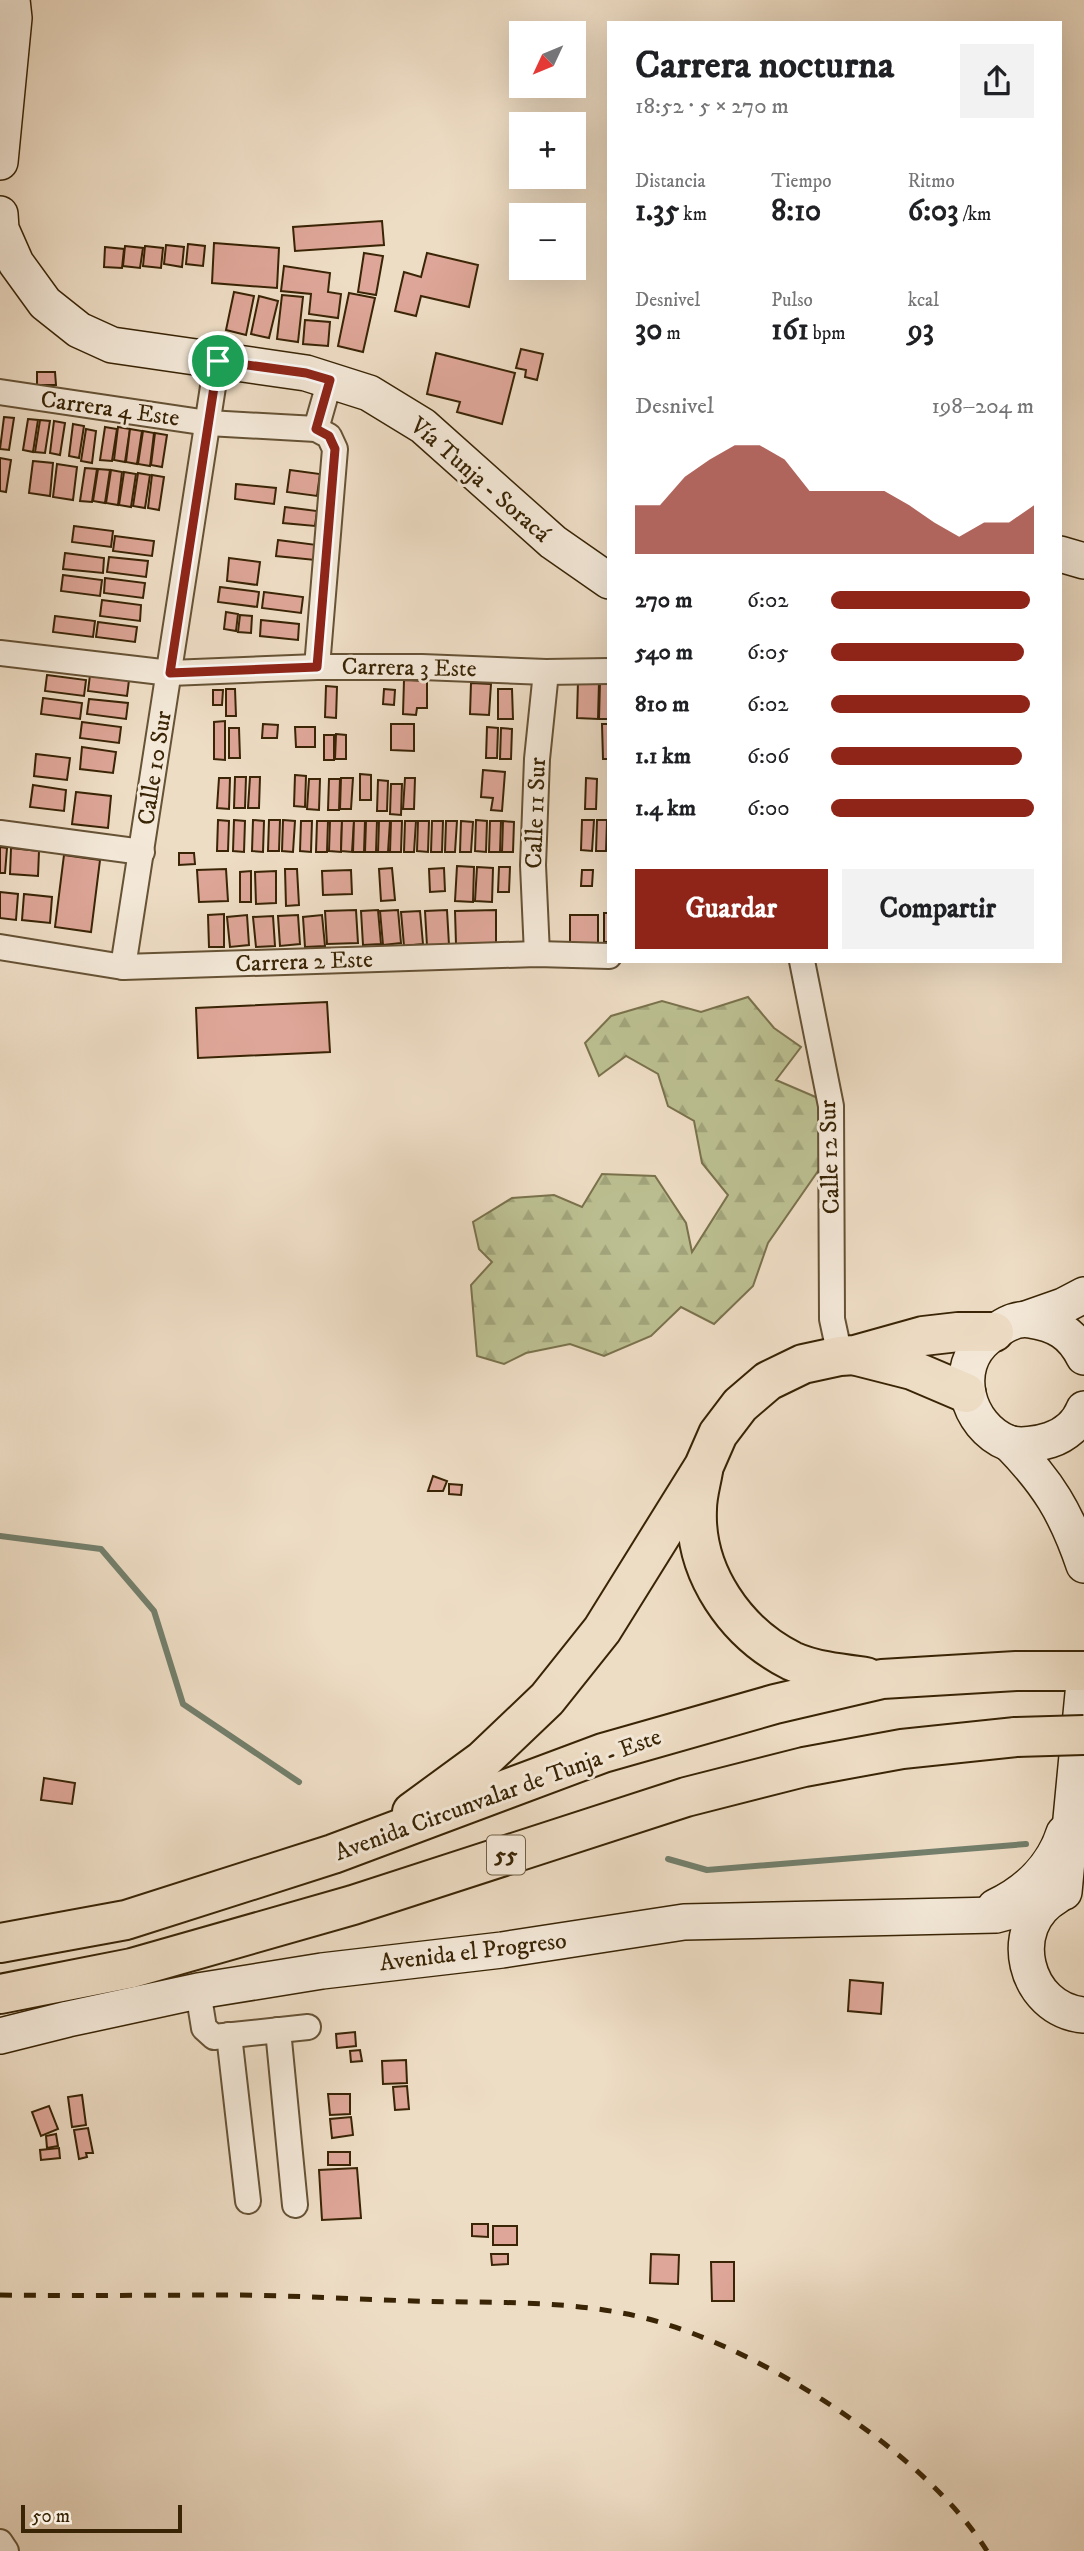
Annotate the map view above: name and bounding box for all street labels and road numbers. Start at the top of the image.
street label: Carrera 4 Este [39,384,181,434]
street label: Vía Tunja - Soracá [403,410,557,550]
street label: Carrera 3 Este [341,652,477,684]
street label: Calle 10 Sur [131,709,179,827]
street label: Calle 11 Sur [519,757,553,869]
street label: Carrera 2 Este [235,945,373,979]
street label: Calle 12 Sur [813,1099,847,1215]
street label: Avenida Circunvalar de Tunja - Este [331,1722,665,1868]
road number: 55 [487,1836,525,1874]
street label: Avenida el Progreso [378,1926,568,1978]

